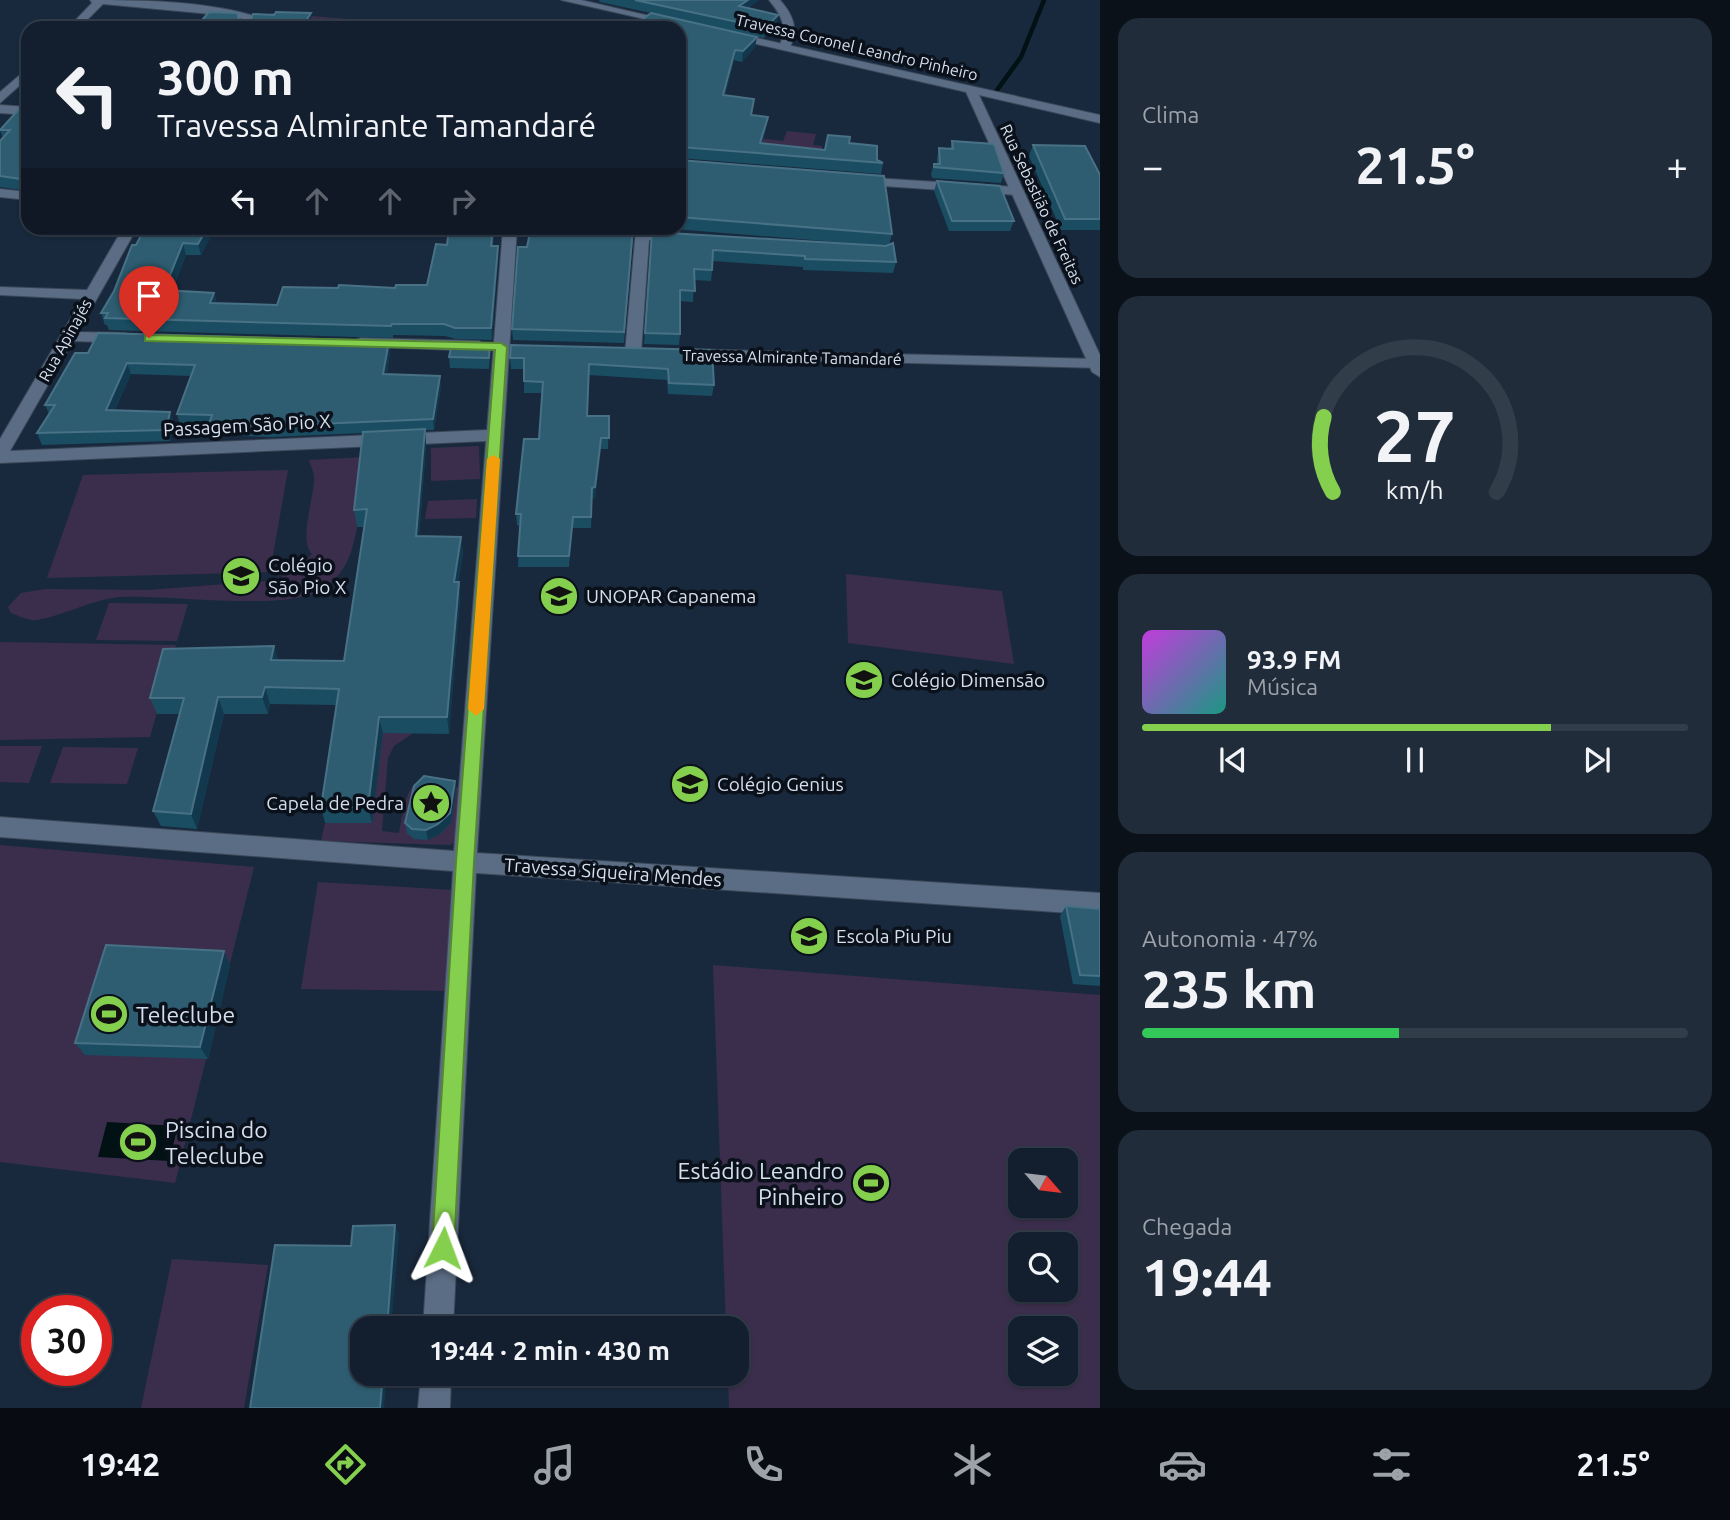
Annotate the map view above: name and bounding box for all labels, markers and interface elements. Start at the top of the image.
street label: Travessa Coronel Leandro Pinheiro [734,10,980,84]
icon: left [42,49,133,140]
text: 300 m [157,49,294,104]
text: Clima [1142,102,1199,127]
text: Travessa Almirante Tamandaré [157,107,596,143]
street label: Rua Sebastião de Freitas [997,121,1087,287]
text: 21.5° [1355,136,1475,194]
text: − [1142,145,1163,187]
text: + [1667,145,1688,187]
icon: left [225,182,263,220]
icon: ahead [298,182,336,220]
icon: ahead [371,182,409,220]
icon: right [444,182,482,220]
pin [119,266,179,338]
icon: arrive [130,277,168,315]
street label: Rua Apinajés [35,296,95,384]
street label: Travessa Almirante Tamandaré [682,346,902,368]
text: 27 [1374,394,1456,476]
street label: Passagem São Pio X [163,410,332,440]
text: km/h [1386,476,1444,504]
place label: Colégio São Pio X [268,554,347,598]
school or university icon: Colégio São Pio X [220,555,262,597]
school or university icon: UNOPAR Capanema [538,575,580,617]
place label: UNOPAR Capanema [586,585,756,607]
text: 93.9 FM [1247,645,1341,674]
school or university icon: Colégio Dimensão [843,659,885,701]
place label: Colégio Dimensão [891,669,1045,691]
text: Música [1247,674,1318,699]
icon: previous [1214,741,1252,779]
icon: pause [1396,741,1434,779]
icon: next [1578,741,1616,779]
school or university icon: Colégio Genius [669,763,711,805]
place label: Colégio Genius [717,773,844,795]
place icon: Capela de Pedra [410,782,452,824]
place label: Capela de Pedra [266,792,404,814]
street label: Travessa Siqueira Mendes [504,853,722,891]
school or university icon: Escola Piu Piu [788,915,830,957]
place label: Escola Piu Piu [836,925,952,947]
text: Autonomia · 47% [1142,926,1318,951]
text: 235 km [1142,960,1316,1018]
sports icon: Teleclube [88,993,130,1035]
place label: Teleclube [136,1002,235,1027]
place label: Piscina do Teleclube [165,1117,268,1168]
sports icon: Piscina do Teleclube [117,1121,159,1163]
north arrow [1008,1148,1078,1218]
map controls [1008,1148,1078,1386]
place label: Estádio Leandro Pinheiro [678,1158,844,1209]
sports icon: Estádio Leandro Pinheiro [850,1162,892,1204]
position arrow [406,1211,480,1285]
text: Chegada [1142,1214,1232,1239]
button: search [1008,1232,1078,1302]
text: 19:44 [1142,1248,1272,1306]
speed limit sign: 30 [21,1295,112,1386]
button: layers [1008,1316,1078,1386]
text: 19:44 · 2 min · 430 m [429,1336,670,1365]
icon: directions [321,1440,370,1489]
icon: music [530,1440,579,1489]
icon: phone [739,1440,788,1489]
icon: climate [948,1440,997,1489]
icon: car [1158,1440,1207,1489]
icon: filters [1367,1440,1416,1489]
text: 19:42 [80,1446,160,1482]
text: 21.5° [1576,1446,1650,1482]

